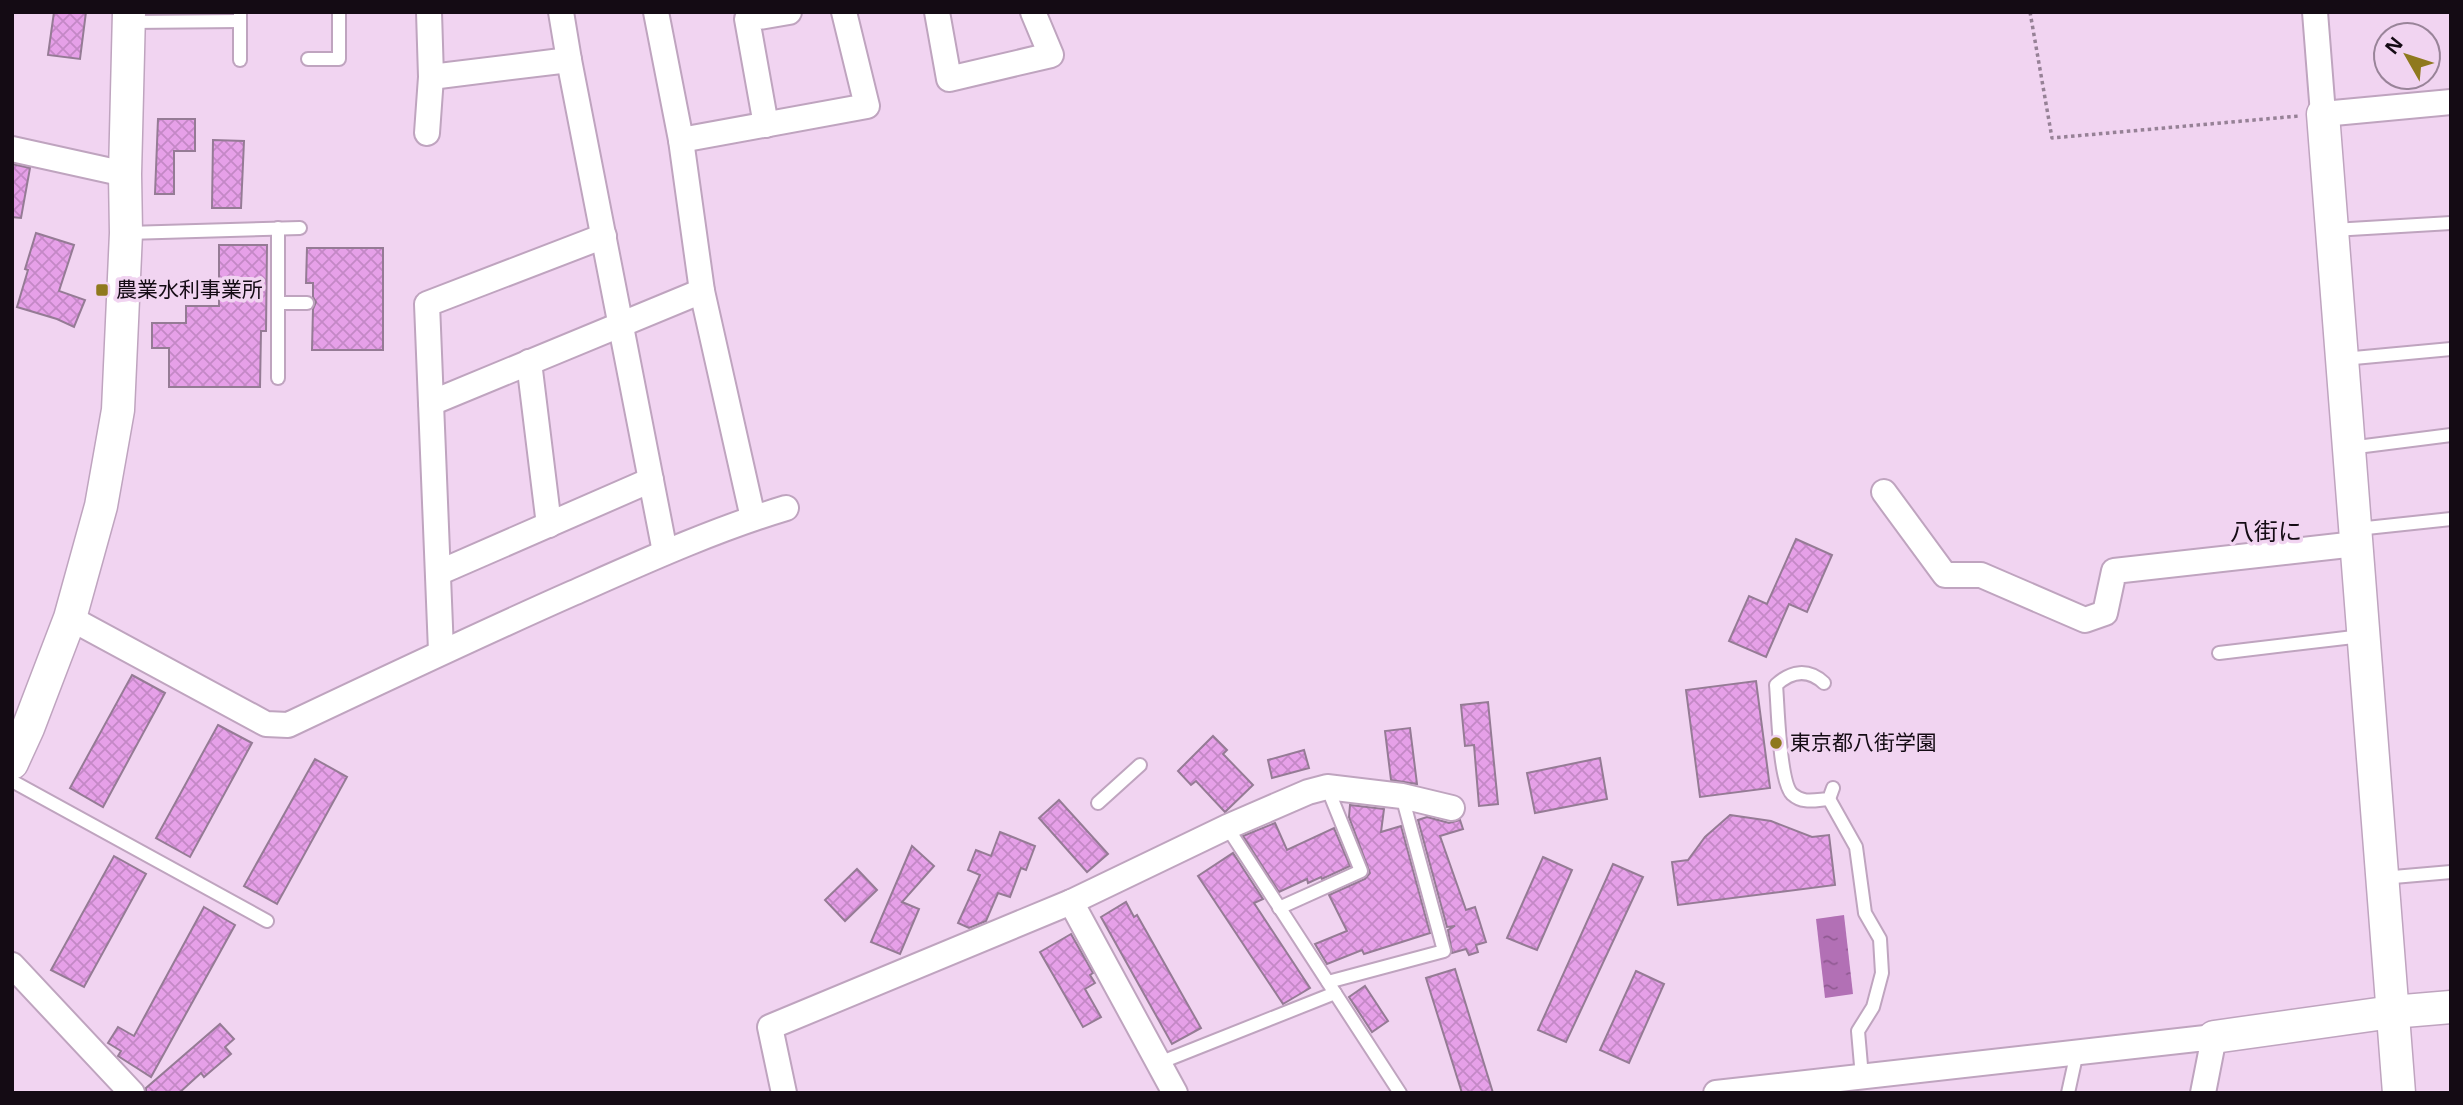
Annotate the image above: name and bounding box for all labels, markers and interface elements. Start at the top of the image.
north arrow [2372,21,2442,91]
text: N [2379,31,2409,59]
place label: 農業水利事業所 [116,275,263,303]
marker: 農業水利事業所 [94,282,110,298]
district label: 八街に [2230,514,2302,547]
place label: 東京都八街学園 [1790,728,1937,756]
marker: 東京都八街学園 [1768,735,1784,751]

